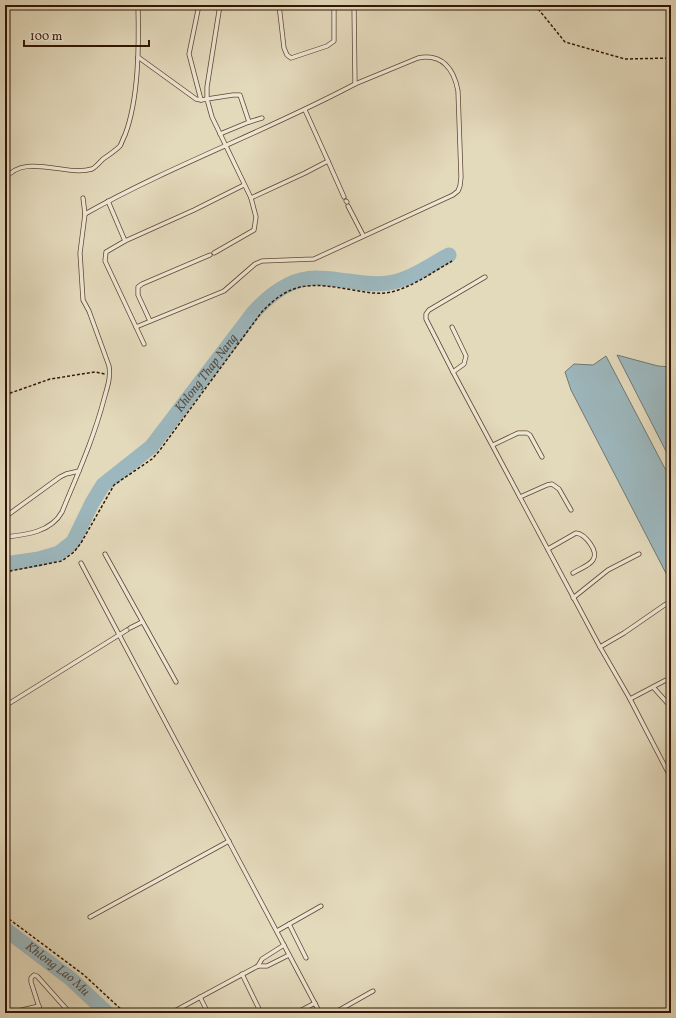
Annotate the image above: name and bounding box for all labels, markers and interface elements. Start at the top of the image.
scale bar [24,22,149,48]
text: 100 m [30,29,63,45]
water label: Khlong Thap Nang [171,330,243,417]
water label: Khlong Lao Mu [21,938,94,1001]

